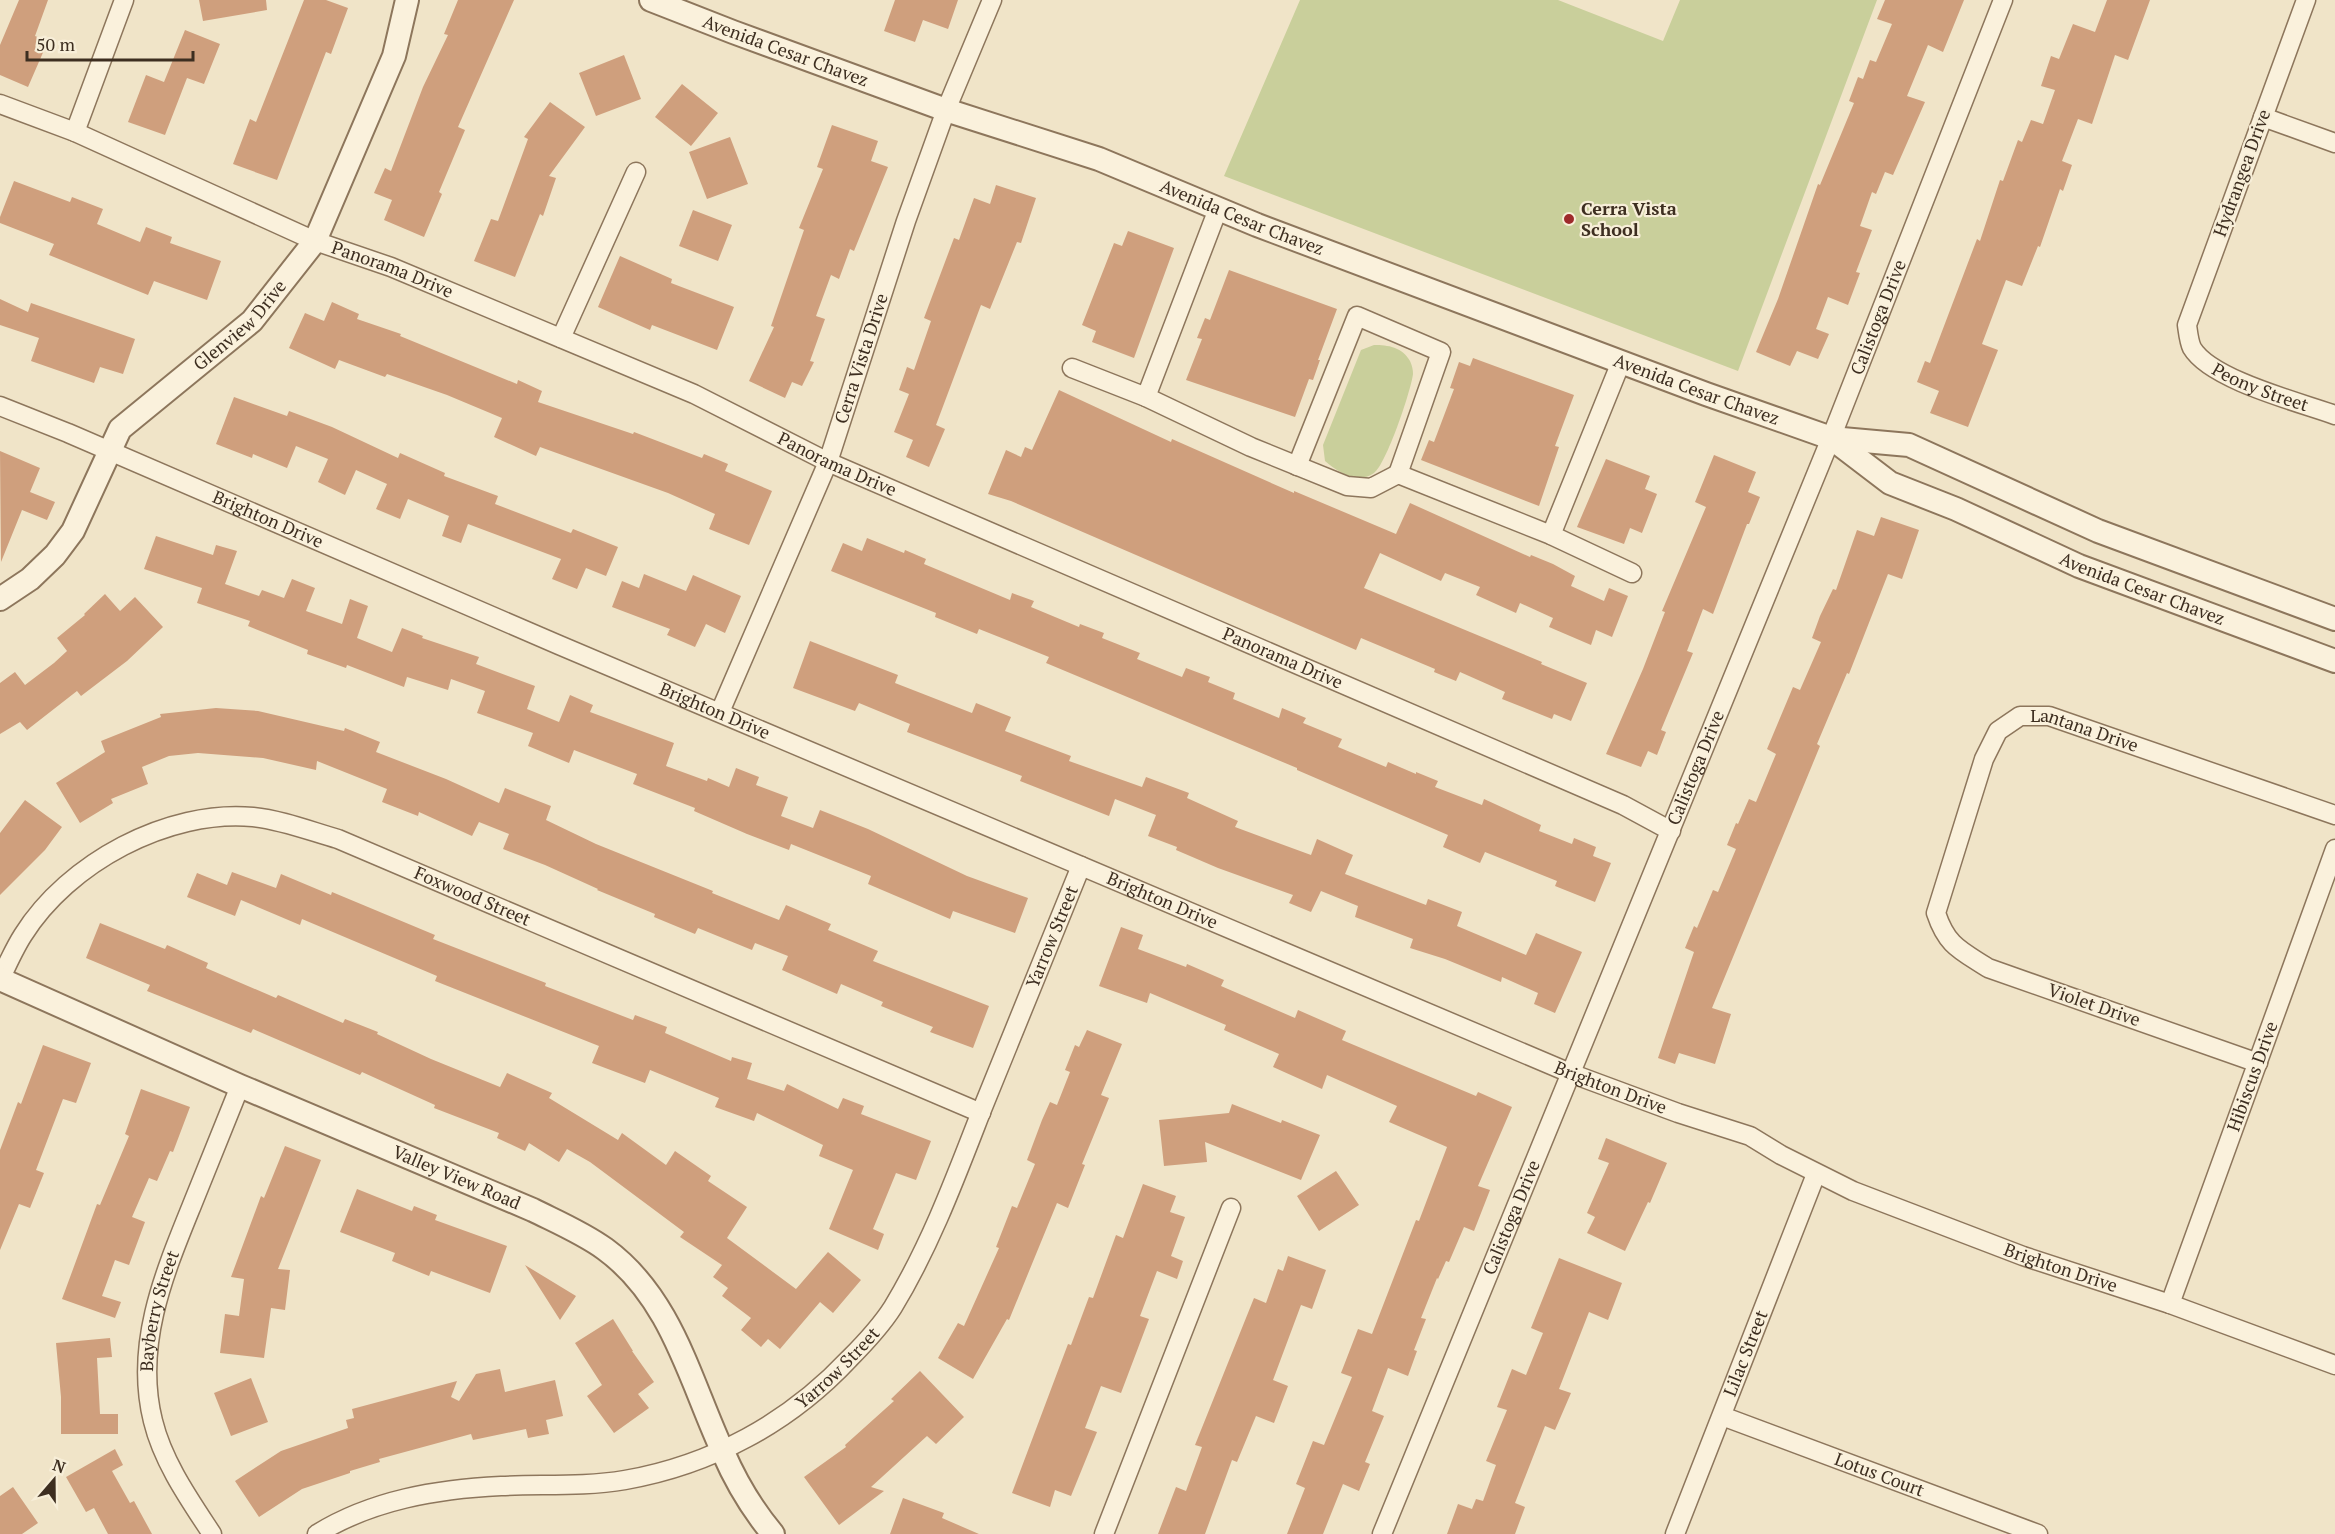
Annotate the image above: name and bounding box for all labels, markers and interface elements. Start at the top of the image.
street label: Avenida Cesar Chavez [700,8,872,92]
scale bar [27,24,194,62]
text: 50 m [36,32,76,56]
street label: Hydrangea Drive [2207,106,2275,240]
street label: Avenida Cesar Chavez [1157,173,1328,260]
place label: Cerra Vista School [1581,196,1677,241]
marker: Cerra Vista School [1562,212,1576,226]
street label: Panorama Drive [329,235,457,303]
street label: Calistoga Drive [1844,256,1911,378]
street label: Glenview Drive [188,274,291,375]
street label: Cerra Vista Drive [828,290,893,427]
street label: Avenida Cesar Chavez [1611,347,1783,430]
street label: Peony Street [2208,357,2312,417]
street label: Panorama Drive [774,426,901,501]
street label: Brighton Drive [209,484,327,553]
street label: Avenida Cesar Chavez [2056,546,2228,630]
street label: Panorama Drive [1219,621,1347,694]
street label: Brighton Drive [656,676,774,744]
street label: Lantana Drive [2030,703,2142,757]
street label: Calistoga Drive [1661,706,1729,828]
street label: Foxwood Street [411,860,535,931]
street label: Brighton Drive [1103,865,1222,934]
street label: Yarrow Street [1020,881,1083,991]
street label: Violet Drive [2045,977,2144,1031]
street label: Hibiscus Drive [2221,1018,2283,1135]
street label: Brighton Drive [1551,1055,1670,1119]
street label: Valley View Road [389,1139,525,1214]
street label: Calistoga Drive [1477,1156,1545,1278]
street label: Brighton Drive [2001,1237,2121,1297]
street label: Bayberry Street [134,1246,184,1372]
street label: Lilac Street [1717,1306,1773,1400]
street label: Yarrow Street [790,1321,885,1414]
street label: Lotus Court [1832,1446,1928,1502]
north arrow [24,1450,84,1510]
text: N [50,1453,69,1478]

